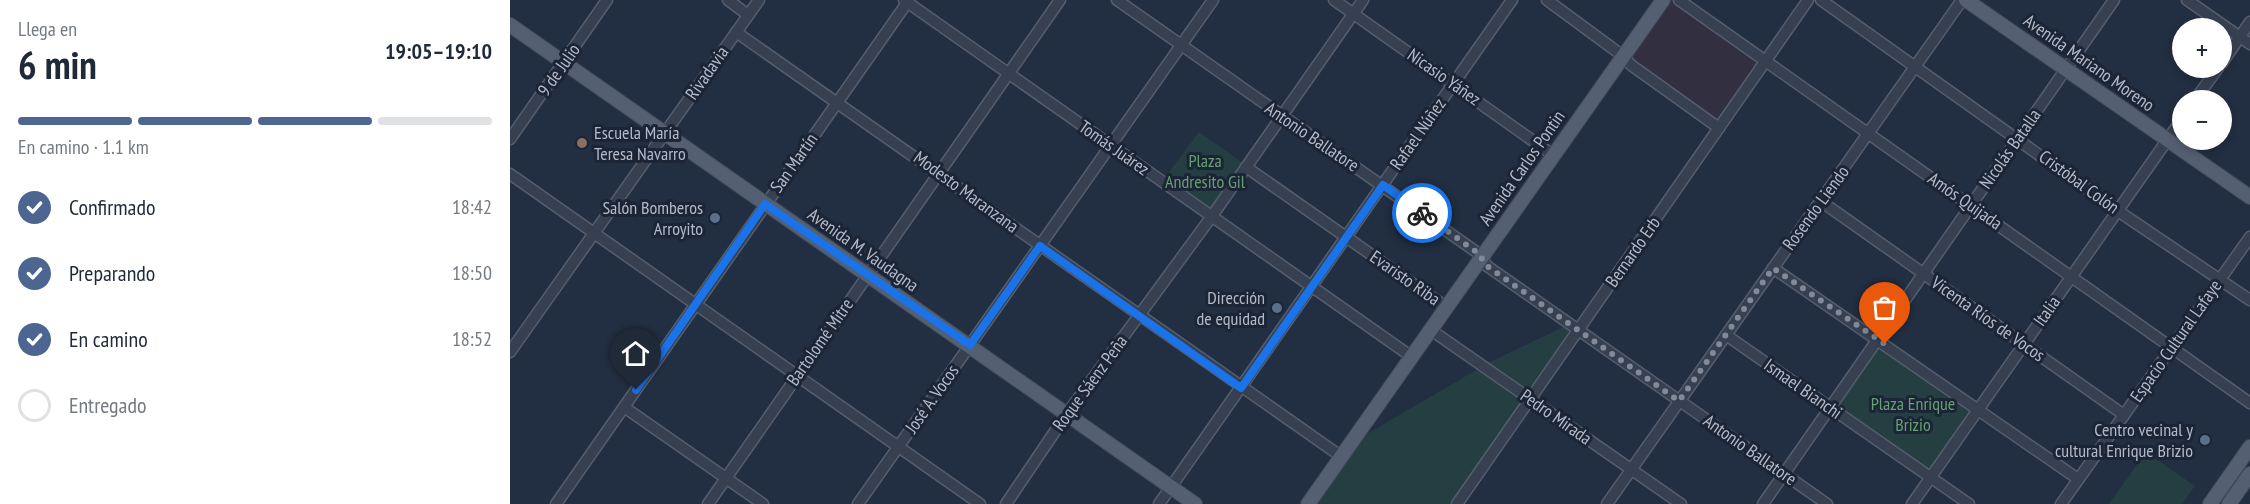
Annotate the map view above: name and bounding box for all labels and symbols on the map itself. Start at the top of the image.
street label: Avenida Mariano Moreno [2019,9,2159,116]
street label: 9 de Julio [532,39,585,100]
street label: Rivadavia [680,42,733,104]
street label: Nicasio Yáñez [1403,43,1485,110]
street label: Rafael Núñez [1385,93,1451,174]
street label: Antonio Ballatore [1261,97,1364,176]
street label: Nicolás Batalla [1974,104,2045,193]
street label: Avenida Carlos Pontin [1473,106,1570,230]
street label: Tomás Juárez [1075,115,1154,180]
place label: Escuela María Teresa Navarro [594,121,686,165]
street label: San Martín [765,129,822,197]
marker: Escuela María Teresa Navarro [575,136,589,150]
street label: Cristóbal Colón [2035,145,2124,219]
street label: Modesto Maranzana [909,146,1023,237]
park label: Plaza Andresito Gil [1165,149,1246,193]
street label: Rosendo Liendo [1777,161,1854,254]
street label: Amós Quijada [1924,167,2007,235]
courier [1392,183,1452,243]
place label: Salón Bomberos Arroyito [602,196,703,240]
street label: Avenida M. Vaudagna [803,203,923,296]
marker: Salón Bomberos Arroyito [708,211,722,225]
street label: Bernardo Erb [1600,212,1665,291]
street label: Evaristo Riba [1366,245,1445,310]
street label: Vicenta Ríos de Vocos [1926,270,2050,366]
street label: Espacio Cultural Lafaye [2125,275,2226,406]
pin [1859,282,1910,344]
place label: Dirección de equidad [1196,286,1265,330]
street label: Italia [2028,291,2065,330]
street label: Bartolomé Mitre [781,294,858,390]
marker: Dirección de equidad [1270,301,1284,315]
pin [610,328,661,390]
street label: Roque Sáenz Peña [1047,330,1132,435]
street label: Ismael Bianchi [1760,353,1847,424]
street label: José A. Vocos [899,360,964,438]
street label: Pedro Mirada [1516,384,1596,449]
park label: Plaza Enrique Brizio [1871,392,1955,436]
street label: Antonio Ballatore [1699,409,1801,490]
place label: Centro vecinal y cultural Enrique Brizio [2055,418,2193,462]
marker: Centro vecinal y cultural Enrique Brizio [2198,433,2212,447]

